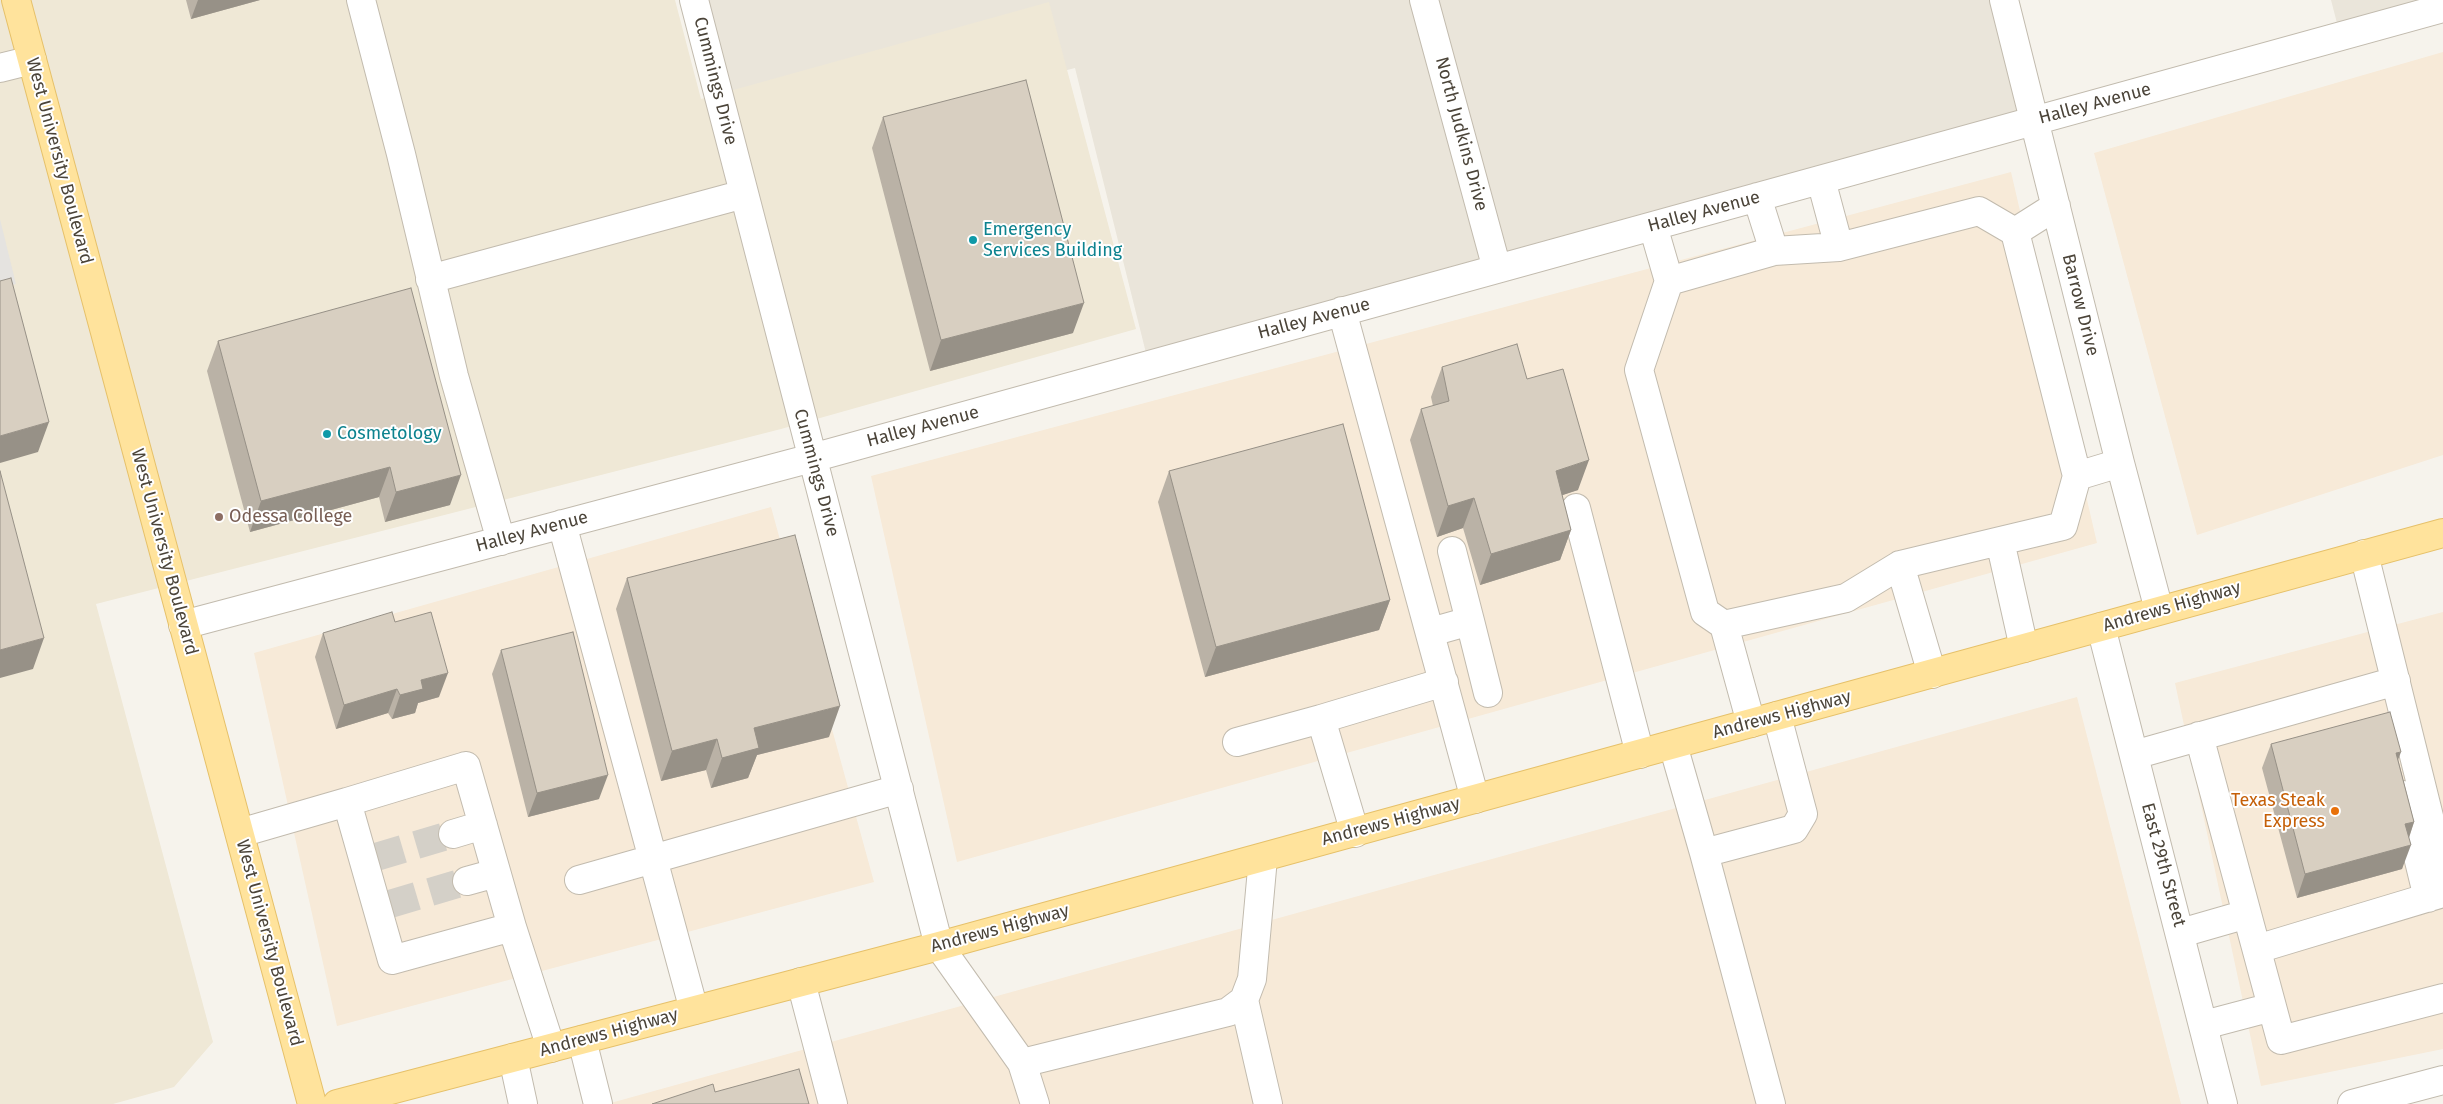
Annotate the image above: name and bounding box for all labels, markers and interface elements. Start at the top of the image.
street label: Cummings Drive [689,15,741,147]
street label: West University Boulevard [21,55,97,267]
street label: North Judkins Drive [1430,55,1492,213]
street label: Halley Avenue [2036,79,2154,129]
street label: Halley Avenue [1645,187,1763,237]
place label: Emergency Services Building [983,219,1122,262]
marker: Emergency Services Building [967,234,979,246]
street label: Barrow Drive [2057,252,2103,358]
street label: Halley Avenue [1255,294,1373,344]
street label: Halley Avenue [864,402,982,452]
street label: Cummings Drive [789,407,843,539]
place label: Cosmetology [337,423,442,445]
marker: Cosmetology [321,428,333,440]
street label: West University Boulevard [126,446,202,658]
place label: Odessa College [229,506,352,528]
street label: Halley Avenue [473,507,591,557]
marker: Odessa College [213,511,225,523]
street label: Andrews Highway [2101,577,2243,637]
street label: Andrews Highway [1711,686,1853,744]
place label: Texas Steak Express [2231,790,2325,832]
street label: Andrews Highway [1320,793,1462,851]
street label: East 29th Street [2136,801,2190,929]
marker: Texas Steak Express [2329,805,2341,817]
street label: West University Boulevard [231,837,307,1049]
street label: Andrews Highway [929,900,1071,958]
street label: Andrews Highway [538,1004,680,1062]

